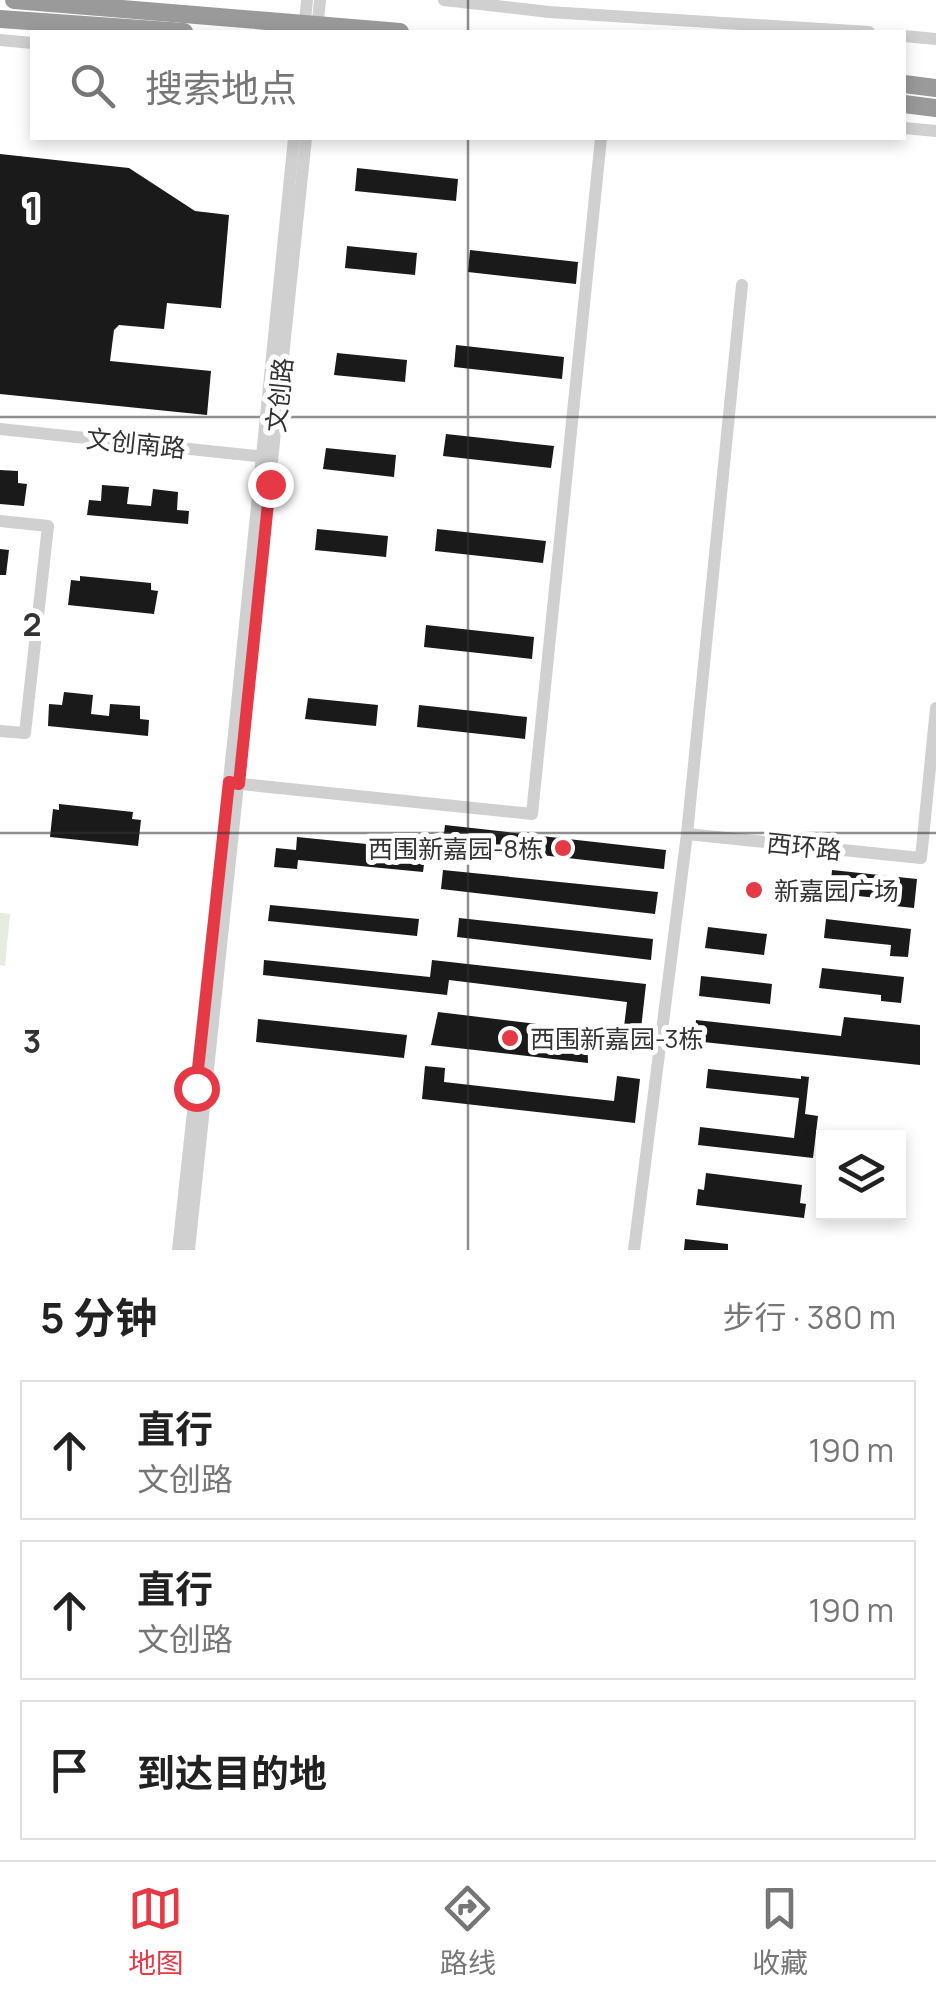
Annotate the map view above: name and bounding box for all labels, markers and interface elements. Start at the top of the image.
search box [30,30,906,140]
icon: search [65,58,120,113]
text: 搜索地点 [145,61,297,113]
text: 1 [25,186,39,230]
street label: 文创路 [258,356,300,434]
street label: 文创南路 [84,420,188,466]
route end [248,462,294,508]
text: 2 [22,602,42,646]
street label: 西环路 [765,825,843,867]
place label: 西围新嘉园-8栋 [368,831,543,866]
marker: 西围新嘉园-8栋 [552,837,574,859]
place label: 新嘉园广场 [774,873,899,908]
marker: 新嘉园广场 [743,879,765,901]
text: 3 [23,1019,41,1063]
place label: 西围新嘉园-3栋 [530,1021,703,1056]
marker: 西围新嘉园-3栋 [499,1027,521,1049]
route start [174,1066,220,1112]
map controls [816,1130,906,1220]
button: layers [816,1130,906,1220]
text: 5 分钟 [40,1288,157,1346]
text: 步行 · 380 m [723,1295,896,1339]
text: 直行 [137,1402,213,1454]
icon: ahead [42,1423,97,1478]
text: 190 m [809,1428,894,1472]
text: 文创路 [137,1457,233,1501]
text: 直行 [137,1562,213,1614]
icon: ahead [42,1583,97,1638]
text: 190 m [809,1588,894,1632]
text: 文创路 [137,1617,233,1661]
icon: arrive [42,1743,97,1798]
text: 到达目的地 [137,1746,327,1798]
tab: 地图 [128,1881,184,1981]
tab: 路线 [440,1881,496,1981]
tab: 收藏 [752,1881,808,1981]

